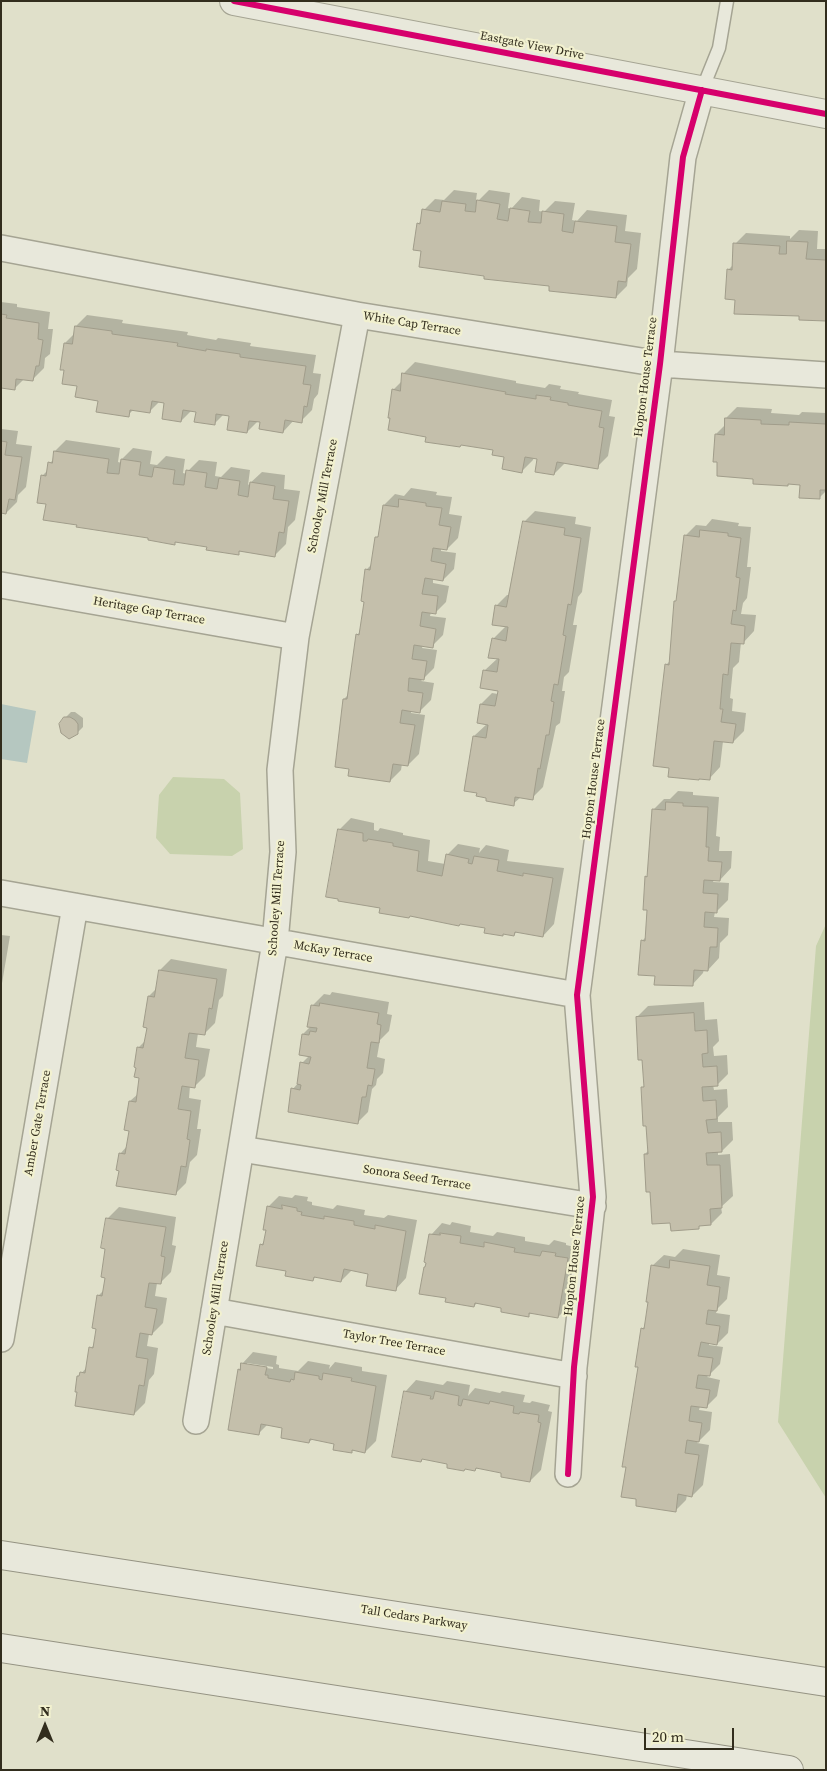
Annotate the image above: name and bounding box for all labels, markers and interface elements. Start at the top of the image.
street label: Eastgate View Drive [479,29,585,63]
street label: White Cap Terrace [362,309,462,339]
street label: Hopton House Terrace [632,316,660,438]
street label: Schooley Mill Terrace [305,438,341,554]
street label: Heritage Gap Terrace [92,594,206,628]
street label: Hopton House Terrace [580,718,608,840]
street label: Schooley Mill Terrace [266,840,288,956]
street label: McKay Terrace [292,938,374,966]
street label: Amber Gate Terrace [22,1069,54,1177]
street label: Sonora Seed Terrace [362,1162,472,1194]
street label: Hopton House Terrace [562,1195,588,1317]
street label: Schooley Mill Terrace [200,1240,232,1356]
street label: Taylor Tree Terrace [341,1327,447,1359]
street label: Tall Cedars Parkway [360,1602,468,1634]
north arrow [20,1701,70,1751]
text: N [40,1701,50,1721]
scale bar [647,1718,737,1750]
text: 20 m [652,1726,684,1747]

